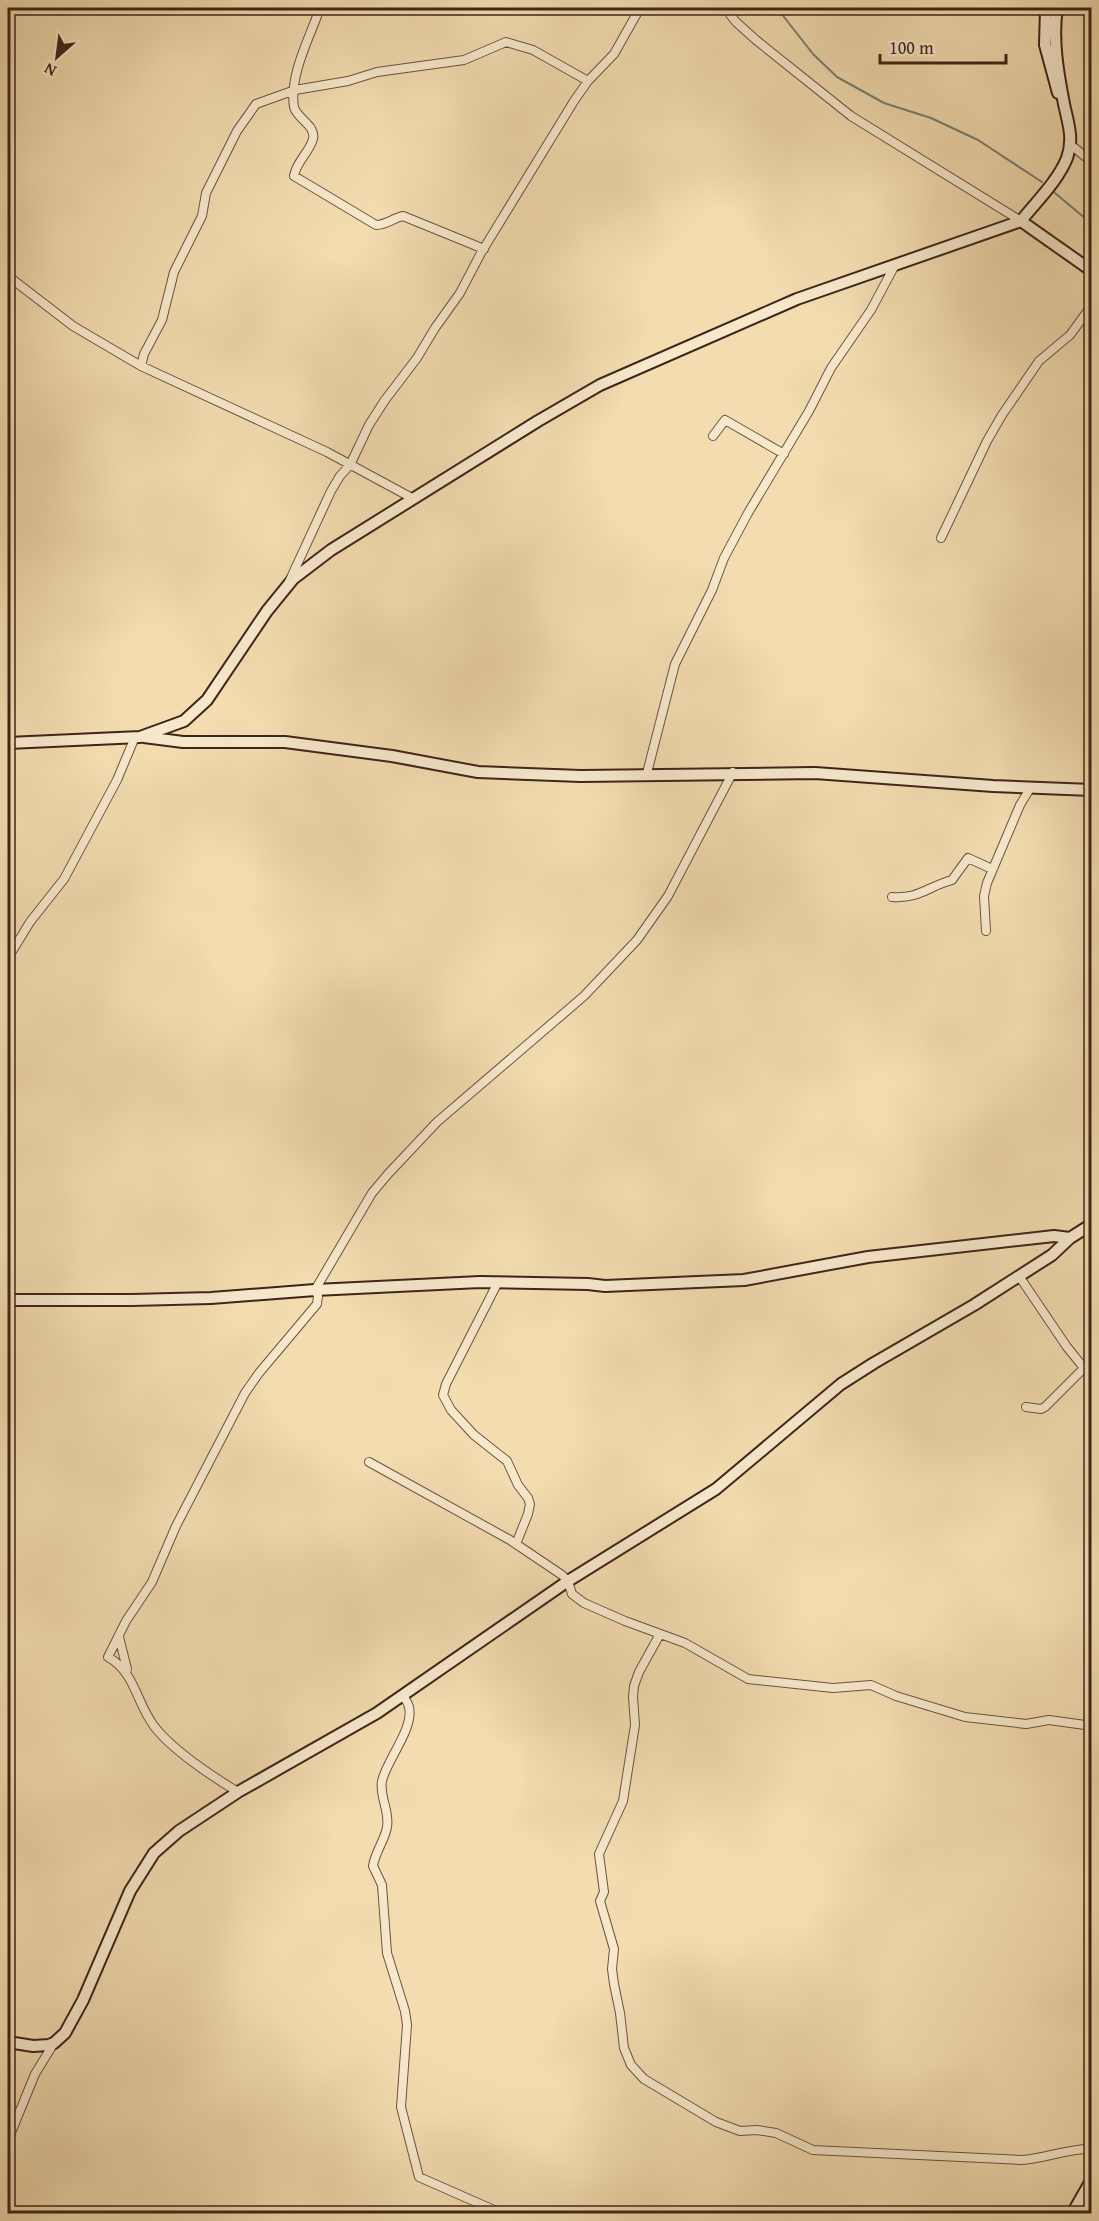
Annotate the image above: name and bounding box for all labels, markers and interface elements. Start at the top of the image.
north arrow [27,27,87,87]
scale bar [880,27,1006,65]
text: 100 m [889,34,934,61]
text: N [39,57,60,83]

